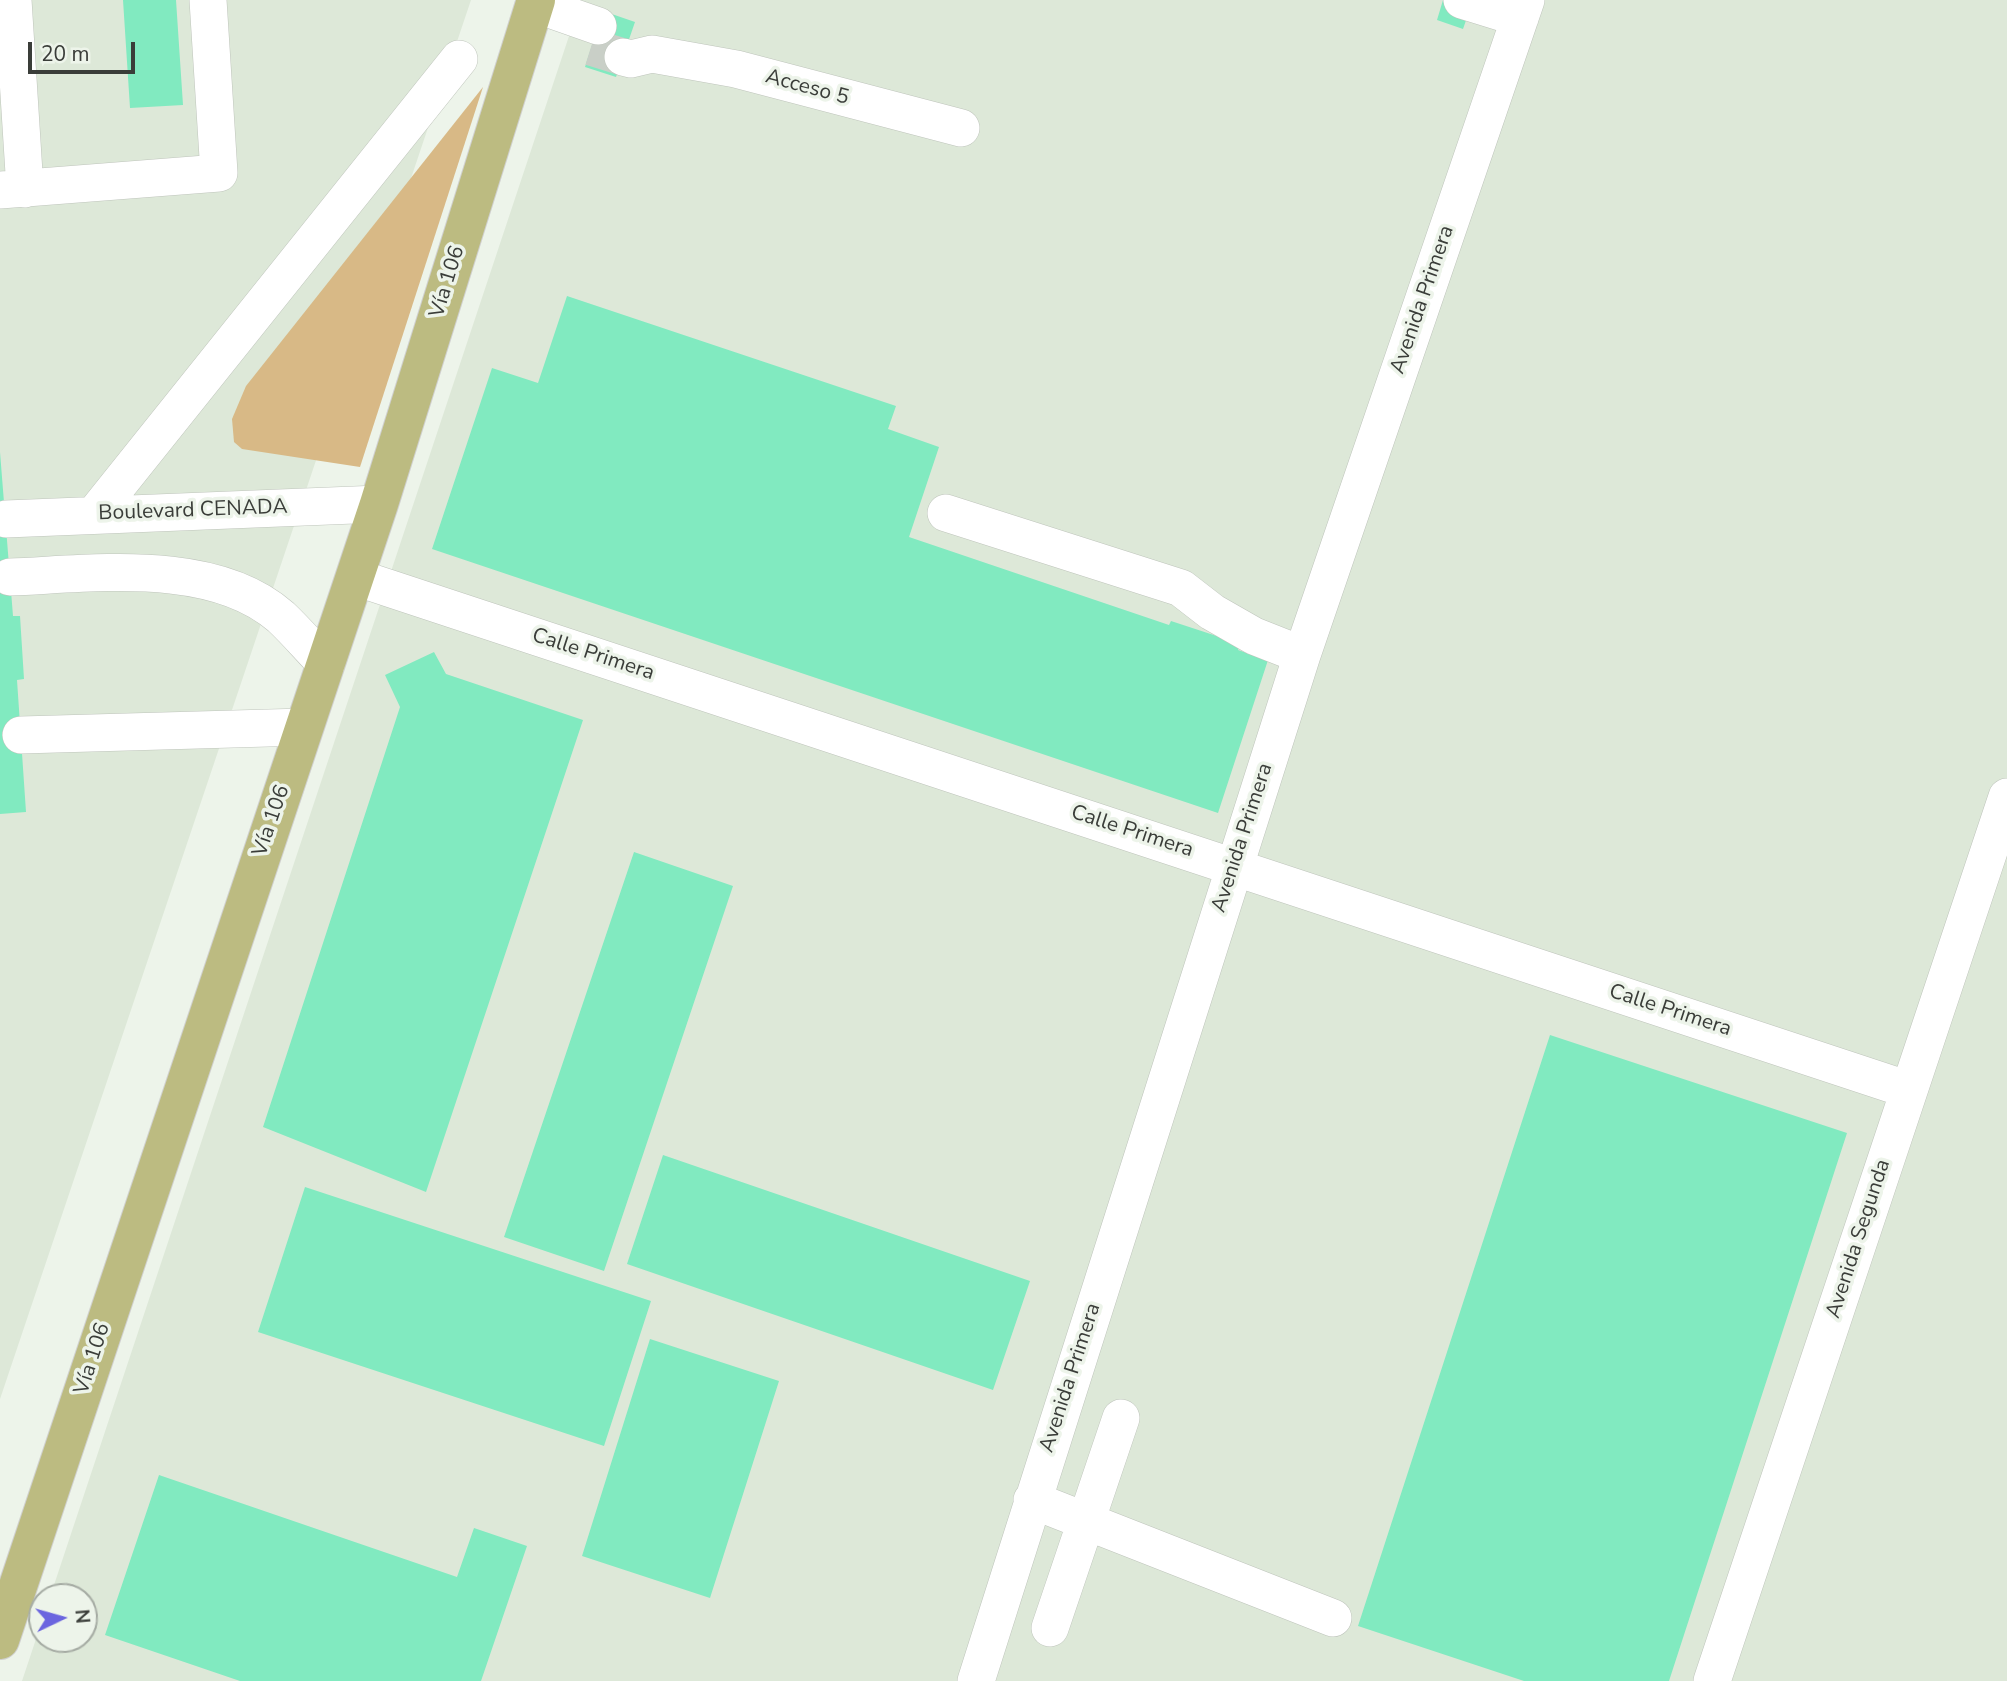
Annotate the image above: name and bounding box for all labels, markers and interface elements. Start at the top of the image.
scale bar [32,28,138,72]
text: 20 m [41,40,90,68]
street label: Acceso 5 [763,65,851,111]
street label: Avenida Primera [1386,222,1460,378]
street label: Vía 106 [425,243,471,321]
street label: Boulevard CENADA [98,495,288,527]
street label: Calle Primera [529,623,657,687]
street label: Avenida Primera [1207,760,1279,916]
street label: Vía 106 [248,782,296,860]
street label: Calle Primera [1068,800,1196,864]
street label: Calle Primera [1606,979,1734,1043]
street label: Avenida Segunda [1821,1156,1897,1322]
street label: Avenida Primera [1035,1300,1107,1456]
street label: Vía 106 [70,1320,116,1398]
north arrow [28,1583,98,1653]
text: N [68,1608,95,1625]

